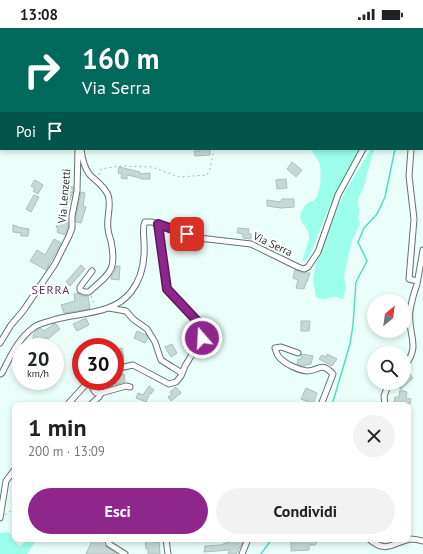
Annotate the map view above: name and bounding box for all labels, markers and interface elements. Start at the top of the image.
text: 13:08 [20,5,58,24]
text: 160 m [82,40,159,77]
icon: right [16,44,68,96]
text: Via Serra [82,76,151,99]
icon: arrive [44,120,66,142]
text: Poi [16,122,36,141]
street label: Via Lenzetti [55,168,73,225]
pin [170,217,204,251]
icon: arrive [176,223,198,245]
street label: Via Serra [250,228,295,259]
district label: SERRA [32,282,70,297]
north arrow [367,294,411,338]
map controls [367,294,411,390]
position arrow [181,317,223,359]
speed limit sign: 30 [72,338,124,390]
text: 20 [27,346,49,372]
button: search [367,346,411,390]
text: km/h [27,367,49,380]
text: 1 min [28,412,87,443]
button: close [353,415,395,457]
text: 200 m · 13:09 [28,443,105,460]
button: Esci [28,488,208,534]
button: Condividi [216,488,395,534]

